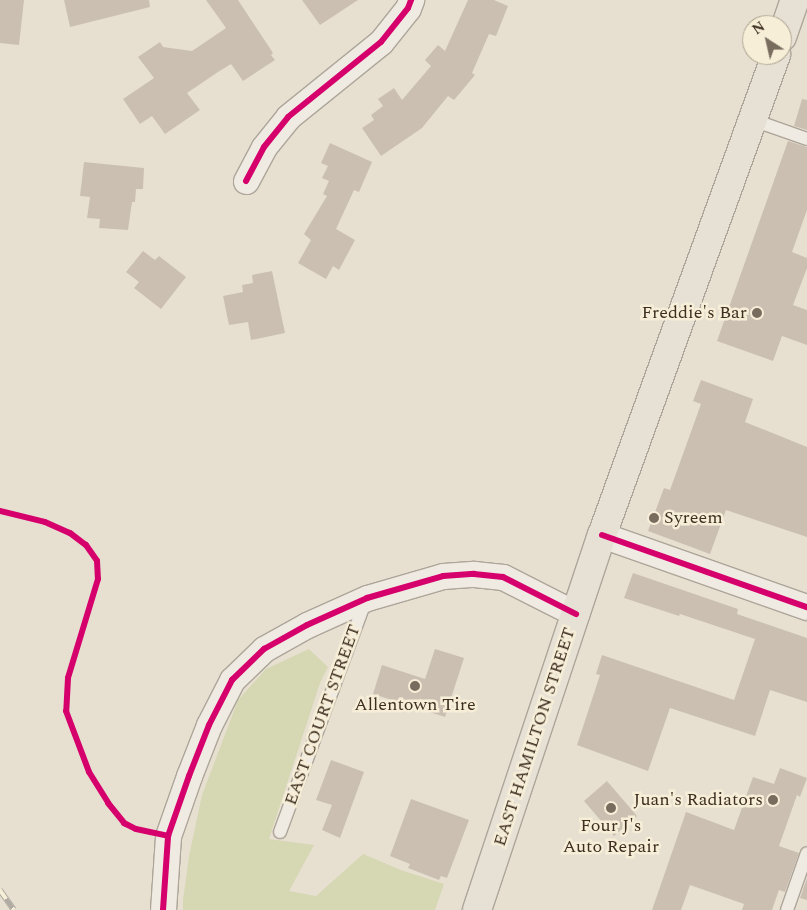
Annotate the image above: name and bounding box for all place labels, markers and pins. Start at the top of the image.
place label: Freddie's Bar [642,302,747,324]
marker: Freddie's Bar [751,307,763,319]
place label: Syreem [664,507,723,529]
marker: Syreem [648,512,660,524]
marker: Allentown Tire [409,680,421,692]
place label: Allentown Tire [354,694,476,716]
place label: Juan's Radiators [634,789,763,811]
marker: Juan's Radiators [767,794,779,806]
marker: Four J's Auto Repair [605,802,617,814]
place label: Four J's Auto Repair [563,816,659,859]

